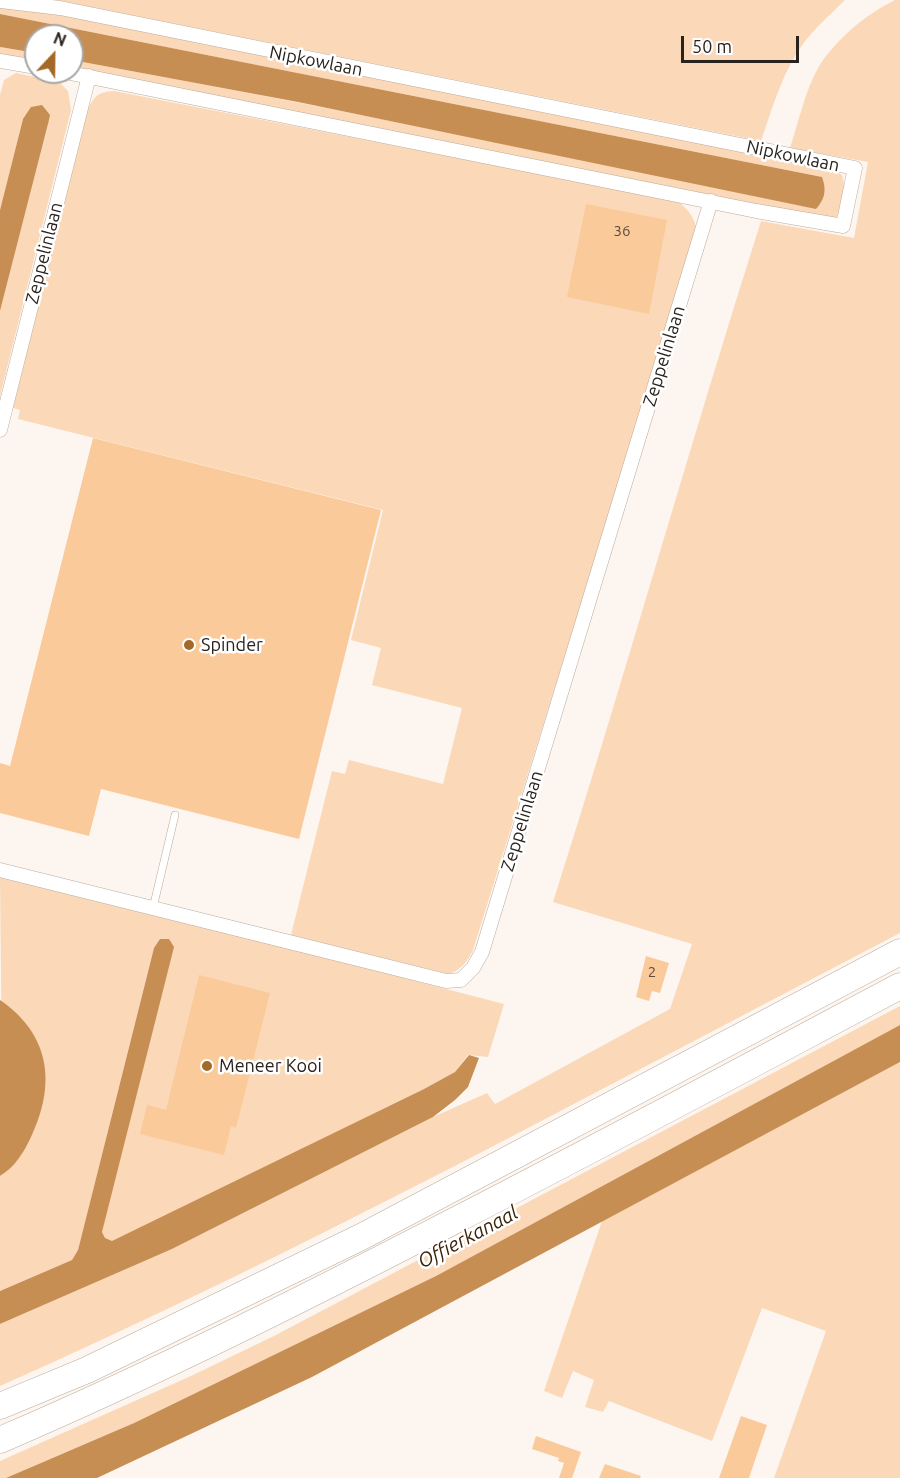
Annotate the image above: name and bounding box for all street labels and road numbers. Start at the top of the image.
street label: Nipkowlaan [268,41,364,81]
street label: Nipkowlaan [745,136,841,176]
street label: Zeppelinlaan [21,200,67,306]
street label: Zeppelinlaan [638,303,690,409]
street label: Zeppelinlaan [496,768,548,874]

